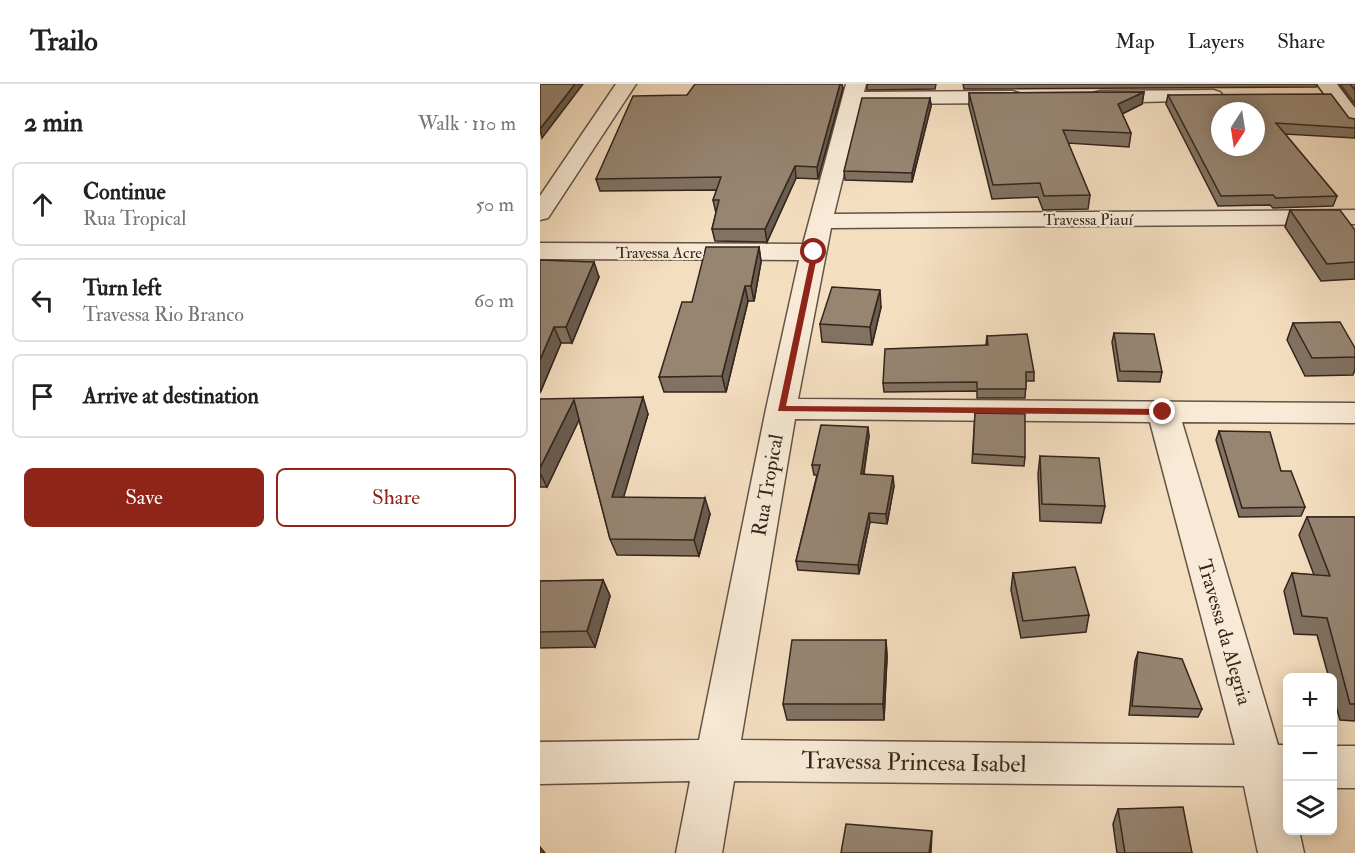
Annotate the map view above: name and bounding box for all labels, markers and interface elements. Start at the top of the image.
text: Trailo [30,24,98,59]
text: Map [1115,28,1155,55]
text: Layers [1188,28,1244,55]
text: Share [1277,28,1325,55]
north arrow [1211,102,1265,156]
text: 2 min [24,107,83,139]
text: Walk · 110 m [418,111,516,136]
text: Continue [83,178,166,206]
icon: ahead [26,188,59,221]
text: 50 m [475,192,514,217]
text: Rua Tropical [83,206,186,231]
street label: Travessa Piauí [1043,210,1134,230]
route start [800,238,826,264]
street label: Travessa Acre [616,243,702,263]
text: Turn left [83,274,162,302]
icon: left [26,284,59,317]
text: 60 m [474,288,514,313]
text: Travessa Rio Branco [83,302,244,327]
icon: arrive [26,380,59,413]
text: Arrive at destination [83,382,259,410]
route end [1149,398,1175,424]
street label: Rua Tropical [746,432,790,538]
button: Save [24,468,264,527]
button: Share [276,468,516,527]
street label: Travessa da Alegria [1192,556,1257,709]
map controls [1283,673,1337,835]
button: + [1283,673,1337,727]
button: − [1283,727,1337,781]
street label: Travessa Princesa Isabel [801,745,1027,780]
button: layers [1283,781,1337,835]

